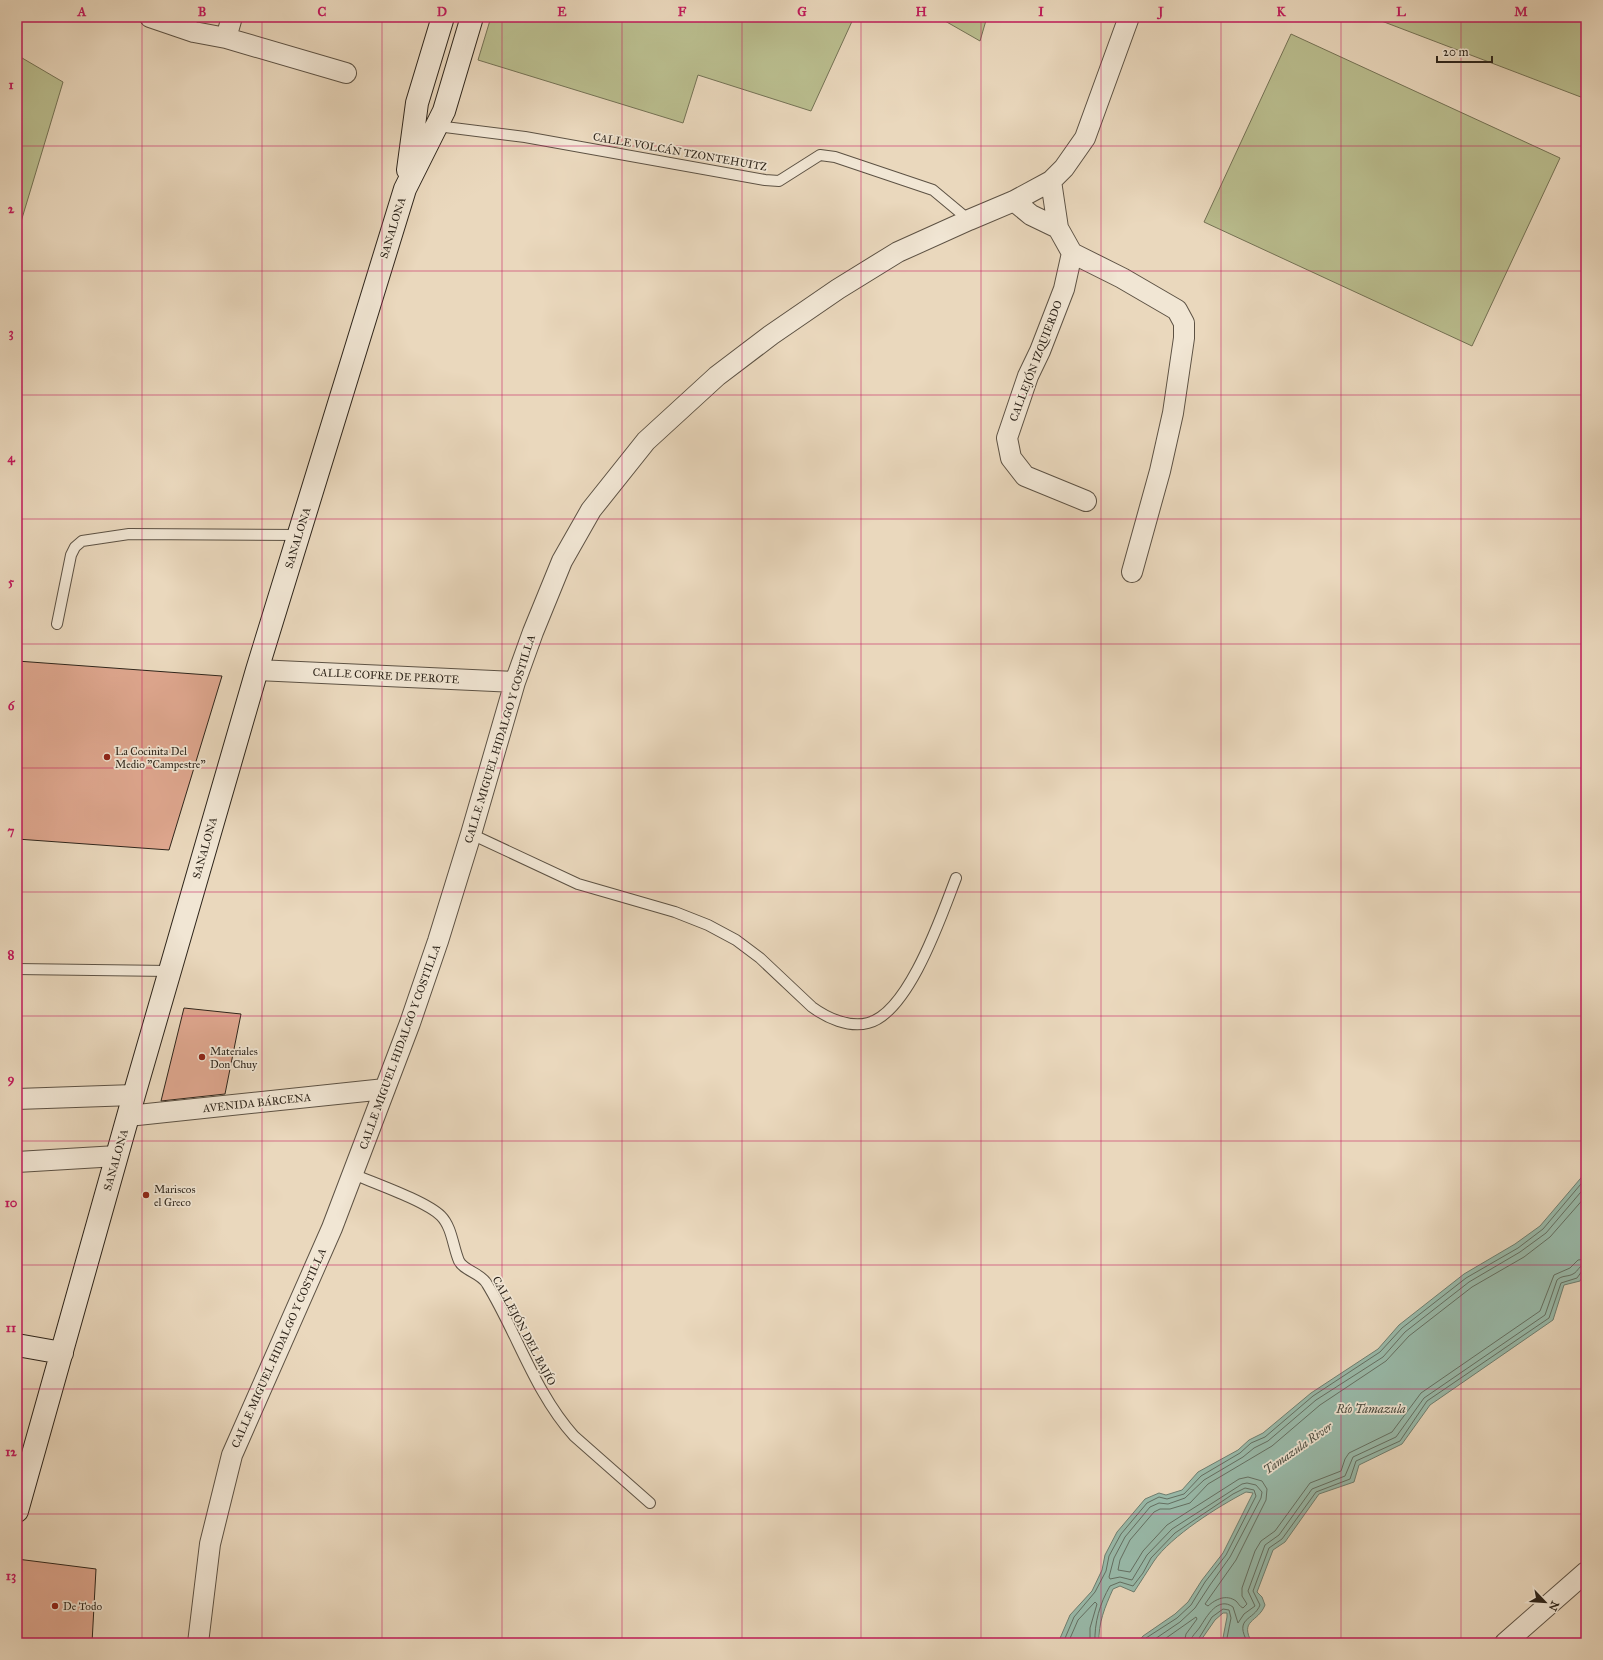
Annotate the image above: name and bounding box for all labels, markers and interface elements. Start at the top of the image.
text: A [77,4,87,20]
text: B [198,4,207,20]
text: C [318,4,327,20]
text: D [437,4,447,20]
text: E [557,4,567,20]
text: F [678,4,687,20]
text: G [797,4,807,20]
text: H [915,4,927,20]
text: I [1038,4,1044,20]
text: J [1156,4,1164,20]
text: K [1276,4,1286,20]
text: L [1396,4,1406,20]
text: M [1514,4,1528,20]
scale bar [1437,38,1492,64]
text: 20 m [1443,45,1469,59]
text: 1 [8,77,14,93]
street label: CALLE VOLCÁN TZONTEHUITZ [592,130,768,174]
street label: SANALONA [378,195,409,260]
text: 2 [8,201,15,217]
street label: CALLEJÓN IZQUIERDO [1006,298,1066,424]
text: 3 [8,325,14,341]
text: 4 [7,450,15,466]
street label: SANALONA [283,505,314,570]
text: 5 [8,574,15,590]
street label: CALLE MIGUEL HIDALGO Y COSTILLA [462,633,538,845]
street label: CALLE COFRE DE PEROTE [312,666,460,686]
text: 6 [8,698,16,714]
place label: La Cocinita Del Medio "Campestre" [115,745,206,771]
marker: La Cocinita Del Medio "Campestre" [102,752,112,762]
street label: SANALONA [190,815,220,880]
text: 7 [8,823,15,839]
street label: CALLE MIGUEL HIDALGO Y COSTILLA [357,942,443,1151]
text: 8 [8,947,15,963]
place label: Materiales Don Chuy [210,1045,258,1071]
marker: Materiales Don Chuy [197,1052,207,1062]
text: 9 [8,1071,15,1087]
street label: AVENIDA BÁRCENA [201,1091,312,1115]
street label: SANALONA [101,1127,131,1192]
place label: Mariscos el Greco [154,1183,195,1209]
marker: Mariscos el Greco [141,1190,151,1200]
text: 10 [5,1195,18,1211]
street label: CALLE MIGUEL HIDALGO Y COSTILLA [229,1246,329,1450]
street label: CALLEJÓN DEL BAJÍO [489,1274,559,1388]
text: 11 [6,1320,16,1336]
water label: Río Tamazula [1335,1402,1406,1416]
water label: Tamazula River [1261,1419,1336,1477]
text: 12 [5,1444,17,1460]
text: 13 [6,1568,16,1584]
north arrow [1525,1582,1565,1622]
text: N [1545,1599,1561,1614]
place label: De Todo [63,1600,102,1613]
marker: De Todo [50,1601,60,1611]

